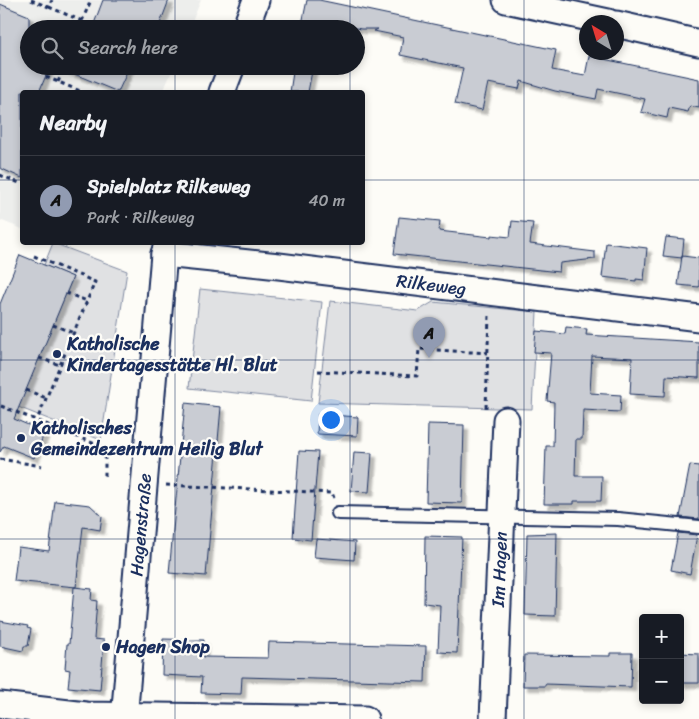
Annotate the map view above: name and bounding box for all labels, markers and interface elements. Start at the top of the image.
north arrow [579,15,624,60]
search box [20,20,365,75]
text: Search here [78,31,178,64]
icon: search [38,34,66,62]
text: Nearby [40,104,106,142]
text: Spielplatz Rilkeweg [87,170,251,203]
text: A [51,186,61,215]
text: 40 m [308,186,345,215]
text: Park · Rilkeweg [87,203,195,232]
street label: Rilkeweg [394,265,468,305]
pin: A [413,317,445,358]
place label: Katholische Kindertagesstätte Hl. Blut [66,328,278,381]
marker: Katholische Kindertagesstätte Hl. Blut [51,348,63,360]
your location [318,407,344,433]
place label: Katholisches Gemeindezentrum Heilig Blut [30,412,264,465]
marker: Katholisches Gemeindezentrum Heilig Blut [15,432,27,444]
street label: Hagenstraße [120,472,161,578]
street label: Im Hagen [482,530,517,609]
map controls [639,614,684,704]
button: + [639,614,684,659]
place label: Hagen Shop [115,631,210,663]
marker: Hagen Shop [100,641,112,653]
button: − [639,659,684,704]

